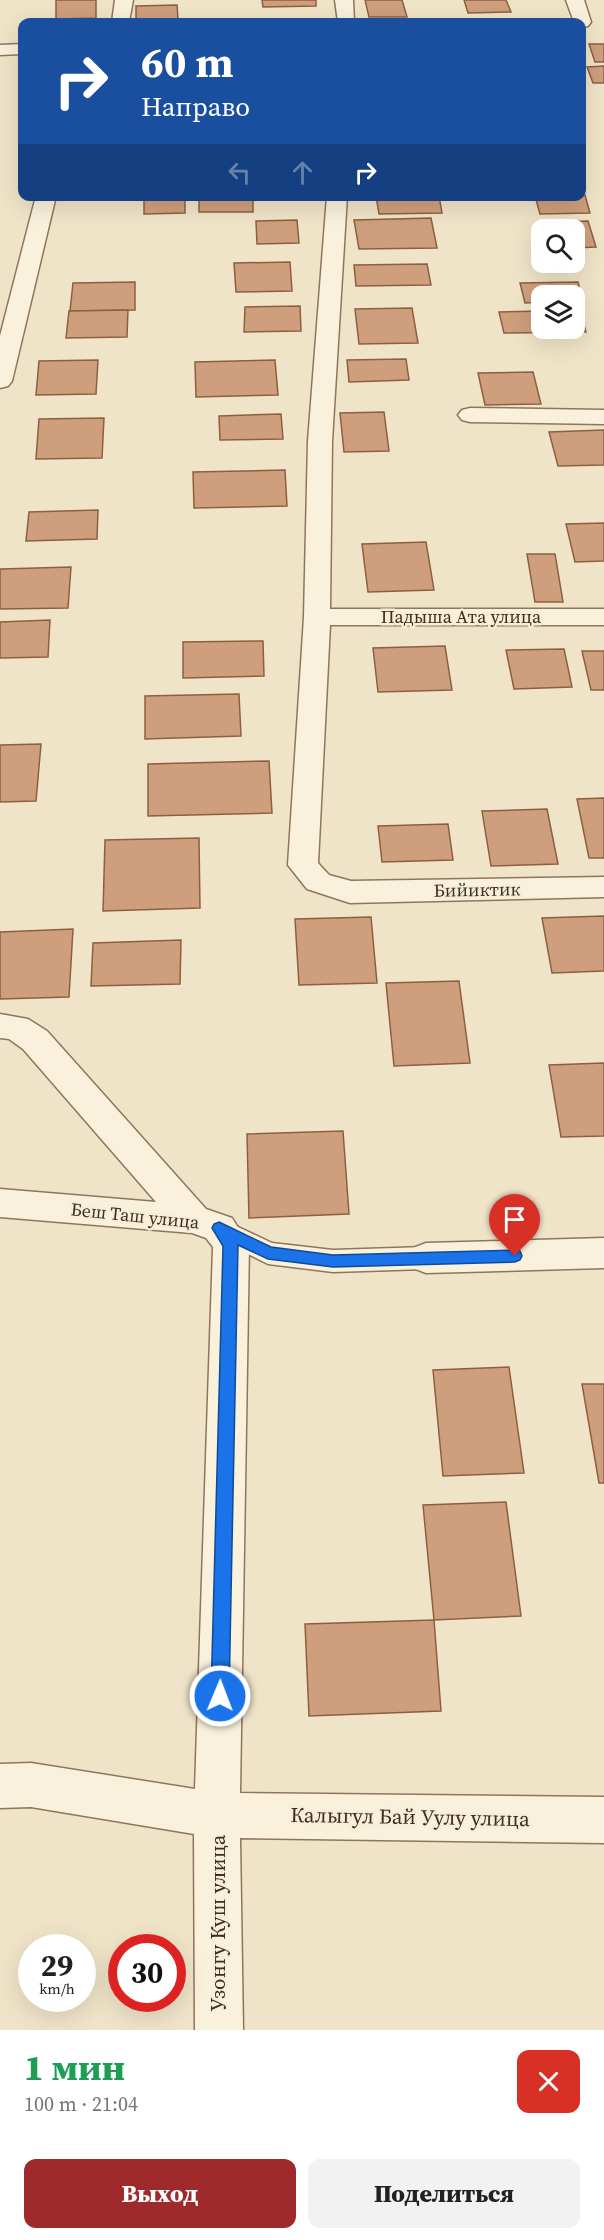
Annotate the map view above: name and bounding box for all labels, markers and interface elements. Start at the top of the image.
text: 60 m [141,33,234,91]
icon: right [42,42,120,120]
text: Направо [141,88,250,125]
icon: left [223,156,256,189]
icon: ahead [286,156,319,189]
icon: right [349,156,382,189]
map controls [531,219,585,339]
button: search [531,219,585,273]
button: layers [531,285,585,339]
street label: Падыша Ата улица [381,604,542,629]
street label: Бийиктик [433,876,521,903]
pin [489,1194,540,1256]
street label: Беш Таш улица [70,1196,201,1235]
icon: arrive [498,1203,531,1236]
position arrow [188,1664,252,1728]
street label: Калыгул Бай Уулу улица [290,1800,530,1833]
street label: Узонгу Куш улица [203,1834,232,2012]
speed limit sign: 30 [108,1934,186,2012]
text: 29 [41,1945,73,1986]
text: km/h [39,1978,75,1999]
text: 1 мин [24,2043,125,2092]
button: close [517,2050,580,2113]
text: 100 m · 21:04 [24,2090,138,2118]
button: Выход [24,2159,296,2228]
button: Поделиться [308,2159,580,2228]

